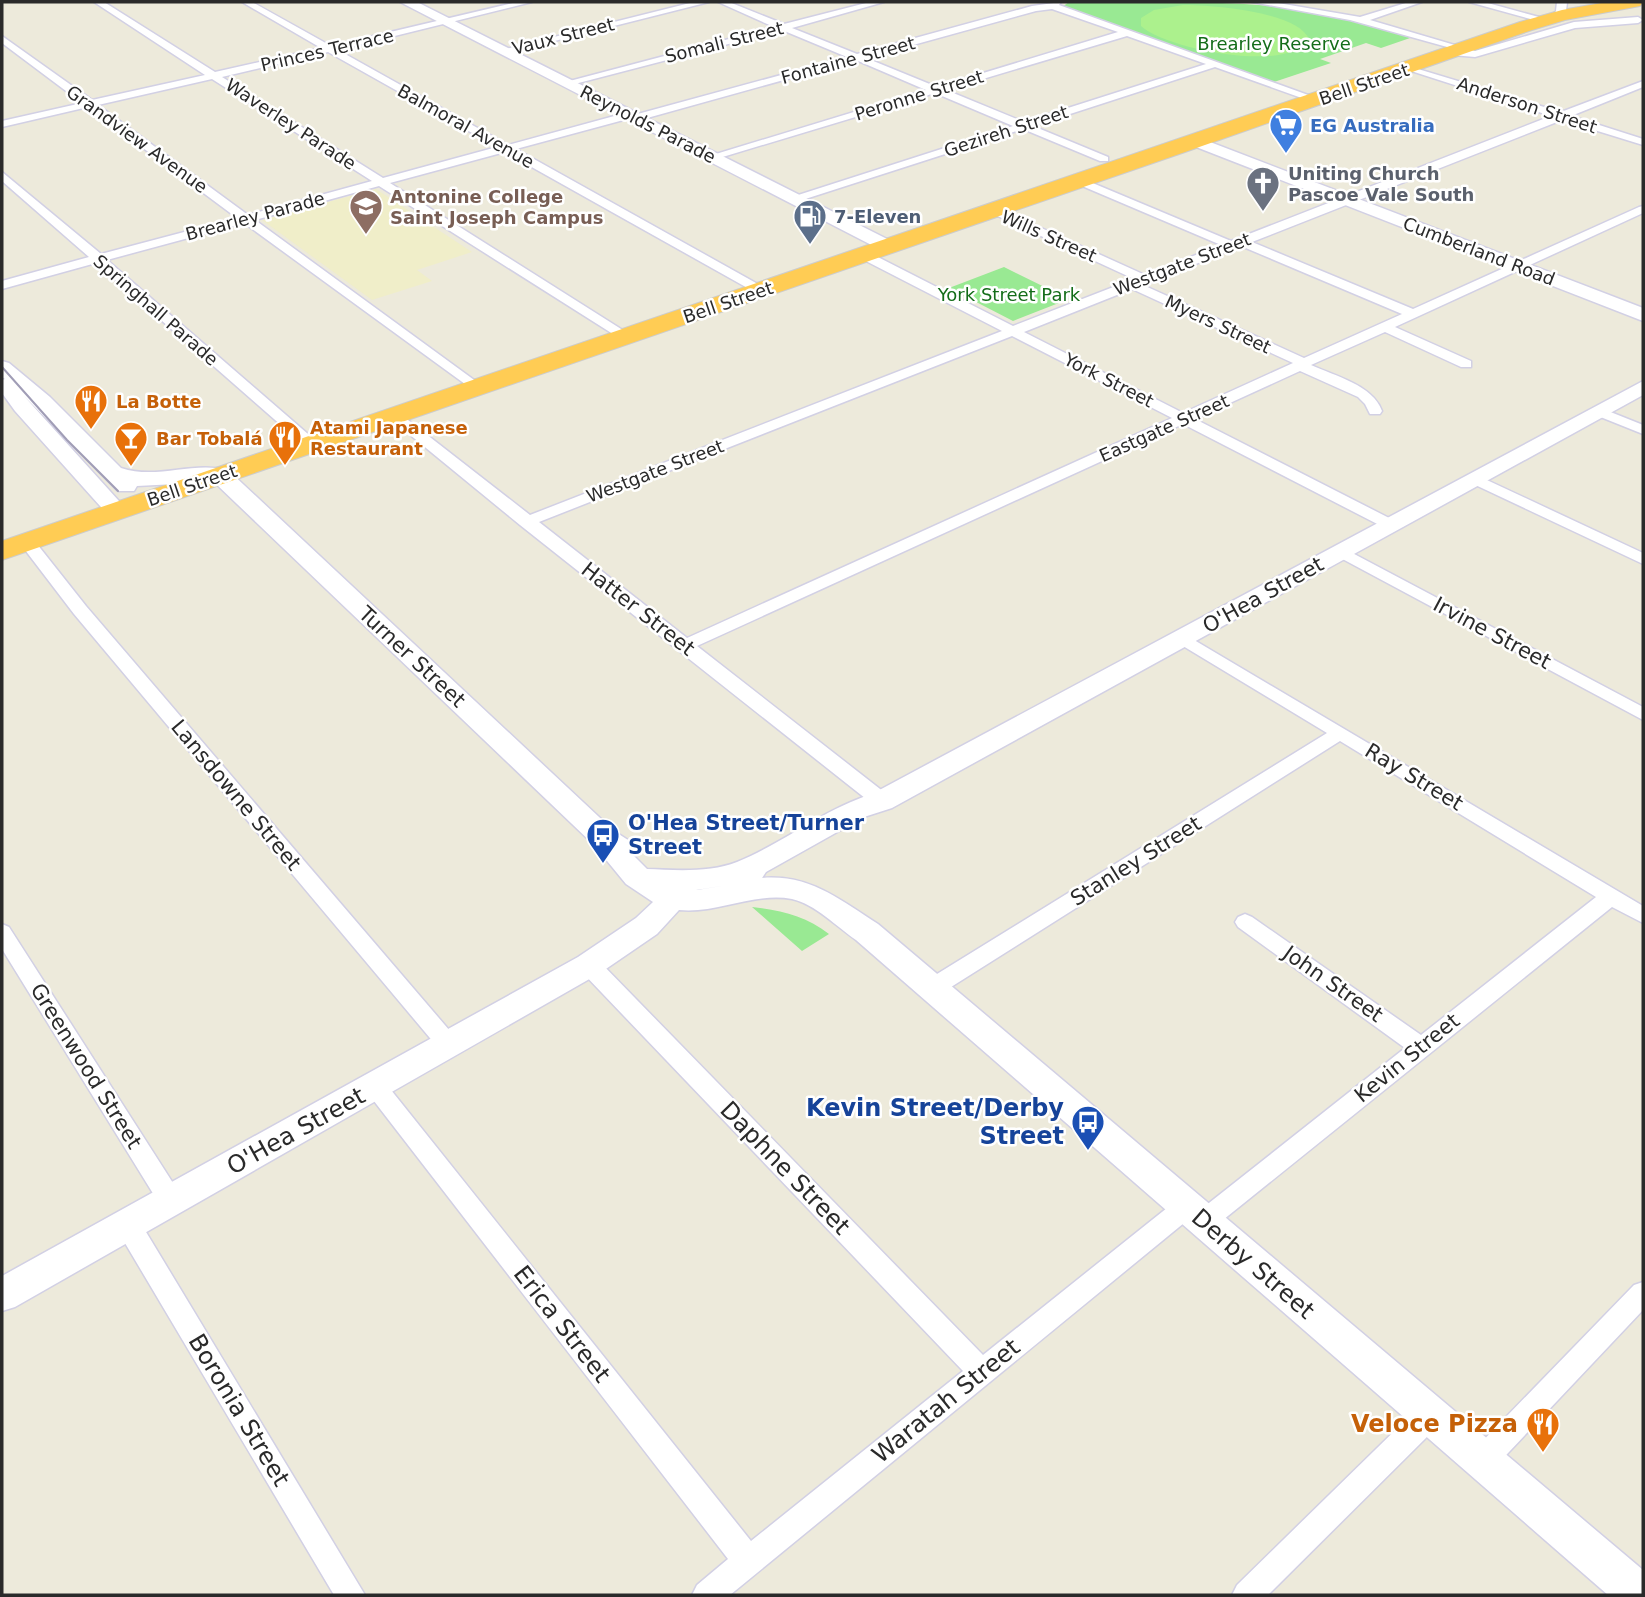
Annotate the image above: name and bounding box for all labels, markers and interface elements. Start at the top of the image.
street label: Vaux Street [510,13,616,59]
street label: Somali Street [663,17,785,67]
street label: Princes Terrace [258,24,396,76]
street label: Fontaine Street [779,32,917,88]
park label: Brearley Reserve [1197,33,1351,54]
street label: Bell Street [1316,59,1412,109]
street label: Peronne Street [852,65,986,125]
street label: Anderson Street [1454,72,1600,138]
street label: Waverley Parade [222,74,360,174]
street label: Balmoral Avenue [394,80,538,172]
street label: Grandview Avenue [62,81,212,197]
street label: Reynolds Parade [577,81,719,167]
street label: Gezireh Street [941,101,1071,161]
supermarket icon: EG Australia [1267,106,1305,155]
place label: EG Australia [1310,115,1435,136]
place label: Uniting Church Pascoe Vale South [1288,163,1474,205]
church icon: Uniting Church Pascoe Vale South [1244,164,1282,213]
place label: Antonine College Saint Joseph Campus [390,186,603,228]
street label: Brearley Parade [183,187,327,245]
school or university icon: Antonine College Saint Joseph Campus [347,187,385,236]
fuel station icon: 7-Eleven [791,197,829,246]
place label: 7-Eleven [834,206,921,227]
street label: Wills Street [998,206,1100,266]
street label: Cumberland Road [1400,212,1558,290]
street label: Westgate Street [1110,228,1254,300]
street label: Springhall Parade [89,250,223,370]
street label: Bell Street [680,277,776,327]
park label: York Street Park [937,284,1081,305]
street label: Myers Street [1162,290,1274,358]
street label: York Street [1060,348,1157,412]
restaurant icon: La Botte [72,382,110,431]
street label: Eastgate Street [1096,390,1232,466]
place label: La Botte [116,391,201,412]
place label: Atami Japanese Restaurant [310,417,468,459]
restaurant icon: Atami Japanese Restaurant [266,418,304,467]
bar icon: Bar Tobalá [112,419,150,468]
place label: Bar Tobalá [156,428,263,449]
street label: Westgate Street [583,435,727,507]
street label: Bell Street [144,460,240,510]
street label: O'Hea Street [1198,552,1328,638]
street label: Hatter Street [577,557,699,661]
street label: Irvine Street [1429,592,1555,674]
street label: Turner Street [353,601,470,712]
street label: Lansdowne Street [166,715,306,875]
street label: Ray Street [1361,738,1467,816]
place label: O'Hea Street/Turner Street [628,811,865,859]
street label: Stanley Street [1066,811,1206,911]
bus stop icon: O'Hea Street/Turner Street [584,816,622,865]
street label: John Street [1277,940,1387,1027]
street label: Greenwood Street [25,979,147,1153]
street label: Kevin Street [1350,1008,1464,1108]
street label: O'Hea Street [222,1082,370,1180]
place label: Kevin Street/Derby Street [806,1094,1064,1150]
street label: Daphne Street [714,1096,856,1240]
bus stop icon: Kevin Street/Derby Street [1069,1103,1107,1152]
street label: Derby Street [1186,1203,1320,1325]
street label: Erica Street [508,1260,616,1388]
street label: Boronia Street [183,1329,295,1491]
street label: Waratah Street [867,1333,1025,1469]
restaurant icon: Veloce Pizza [1524,1405,1562,1454]
place label: Veloce Pizza [1351,1410,1518,1438]

